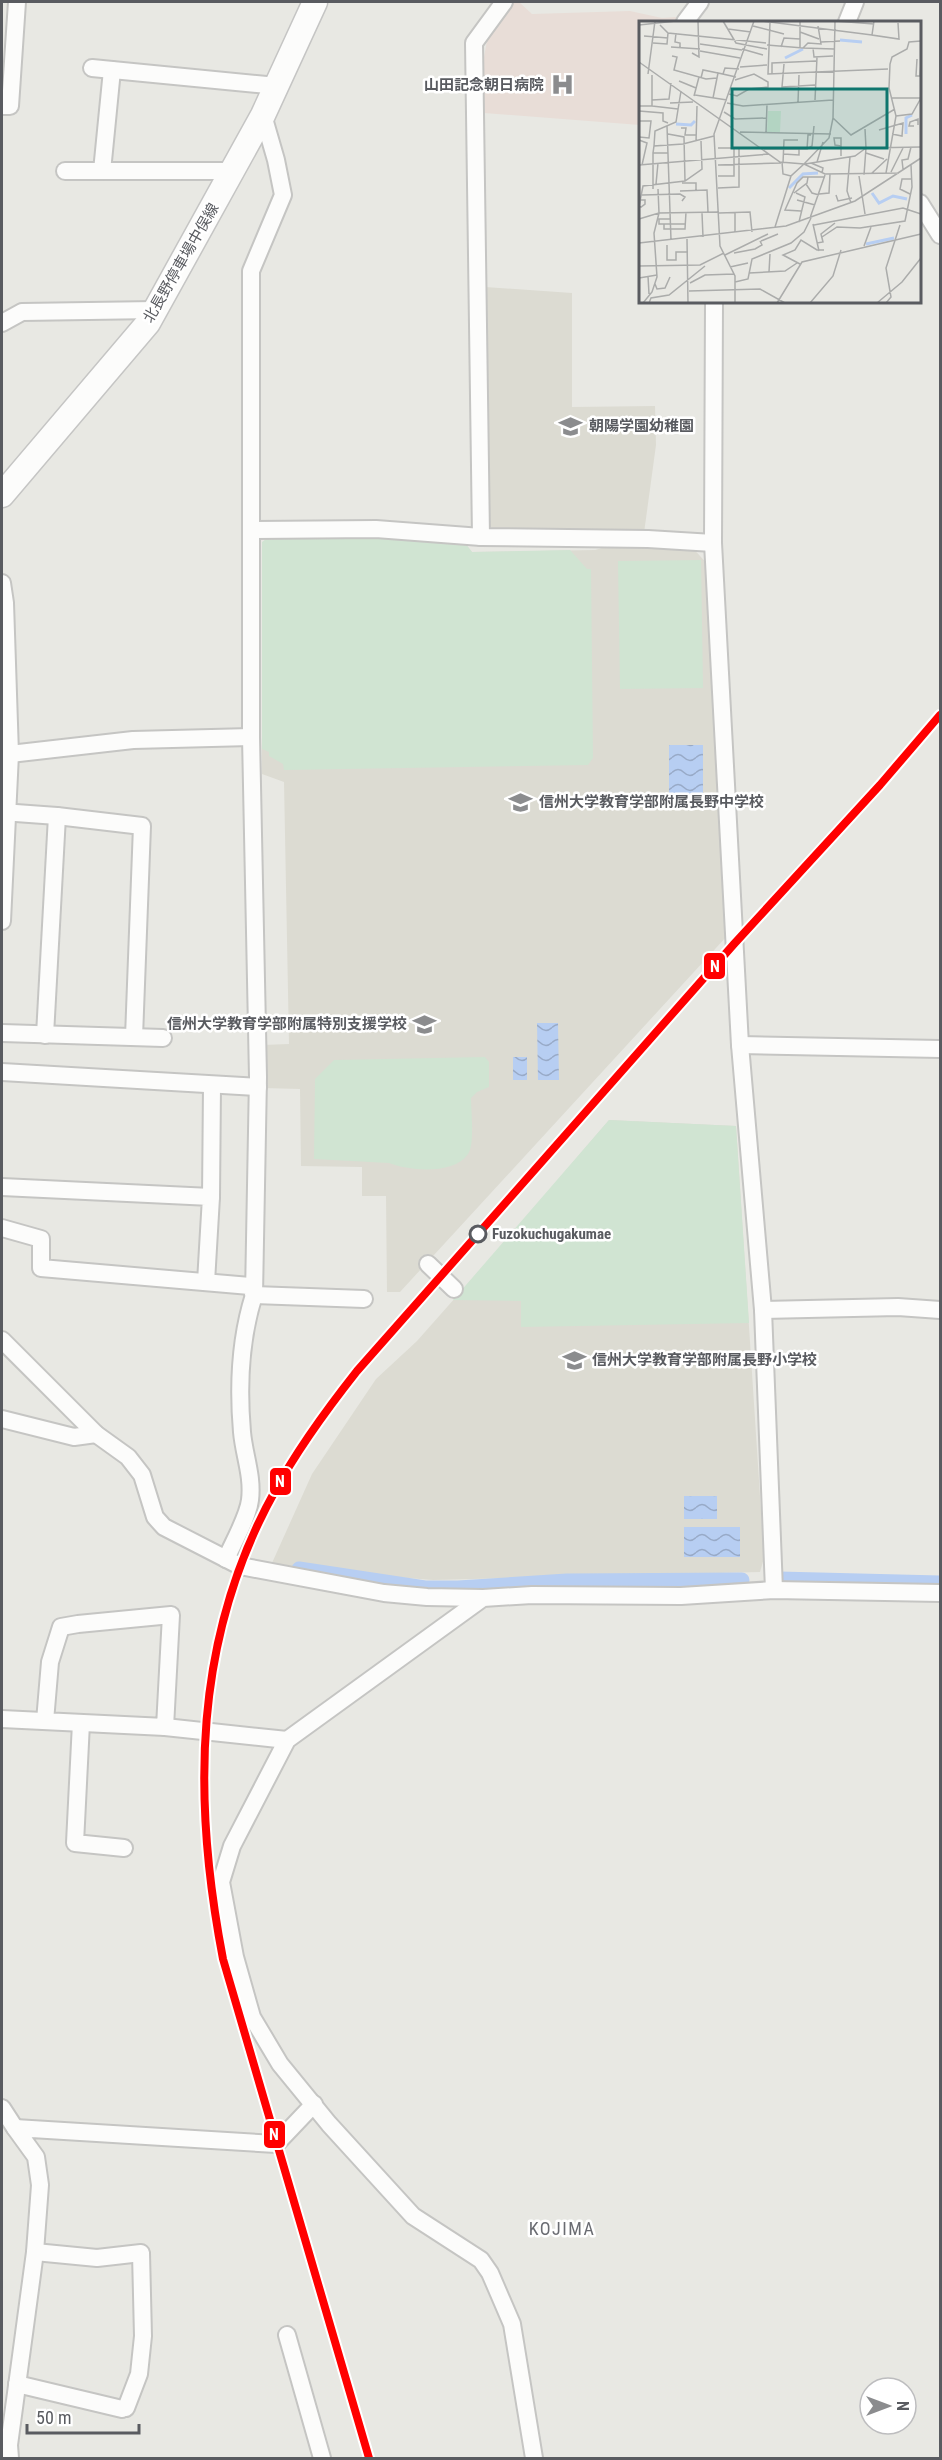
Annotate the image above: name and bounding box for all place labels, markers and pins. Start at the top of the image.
hospital icon: 山田記念朝日病院 [549,72,575,98]
place label: 山田記念朝日病院 [424,76,544,94]
school or university icon: 朝陽学園幼稚園 [558,413,584,439]
place label: 朝陽学園幼稚園 [589,417,694,435]
school or university icon: 信州大学教育学部附属長野中学校 [508,789,534,815]
place label: 信州大学教育学部附属長野中学校 [539,793,764,811]
school or university icon: 信州大学教育学部附属特別支援学校 [412,1011,438,1037]
place label: 信州大学教育学部附属特別支援学校 [167,1015,407,1033]
marker: Fuzokuchugakumae [469,1225,487,1243]
place label: Fuzokuchugakumae [492,1225,611,1243]
school or university icon: 信州大学教育学部附属長野小学校 [561,1347,587,1373]
place label: 信州大学教育学部附属長野小学校 [592,1351,817,1369]

